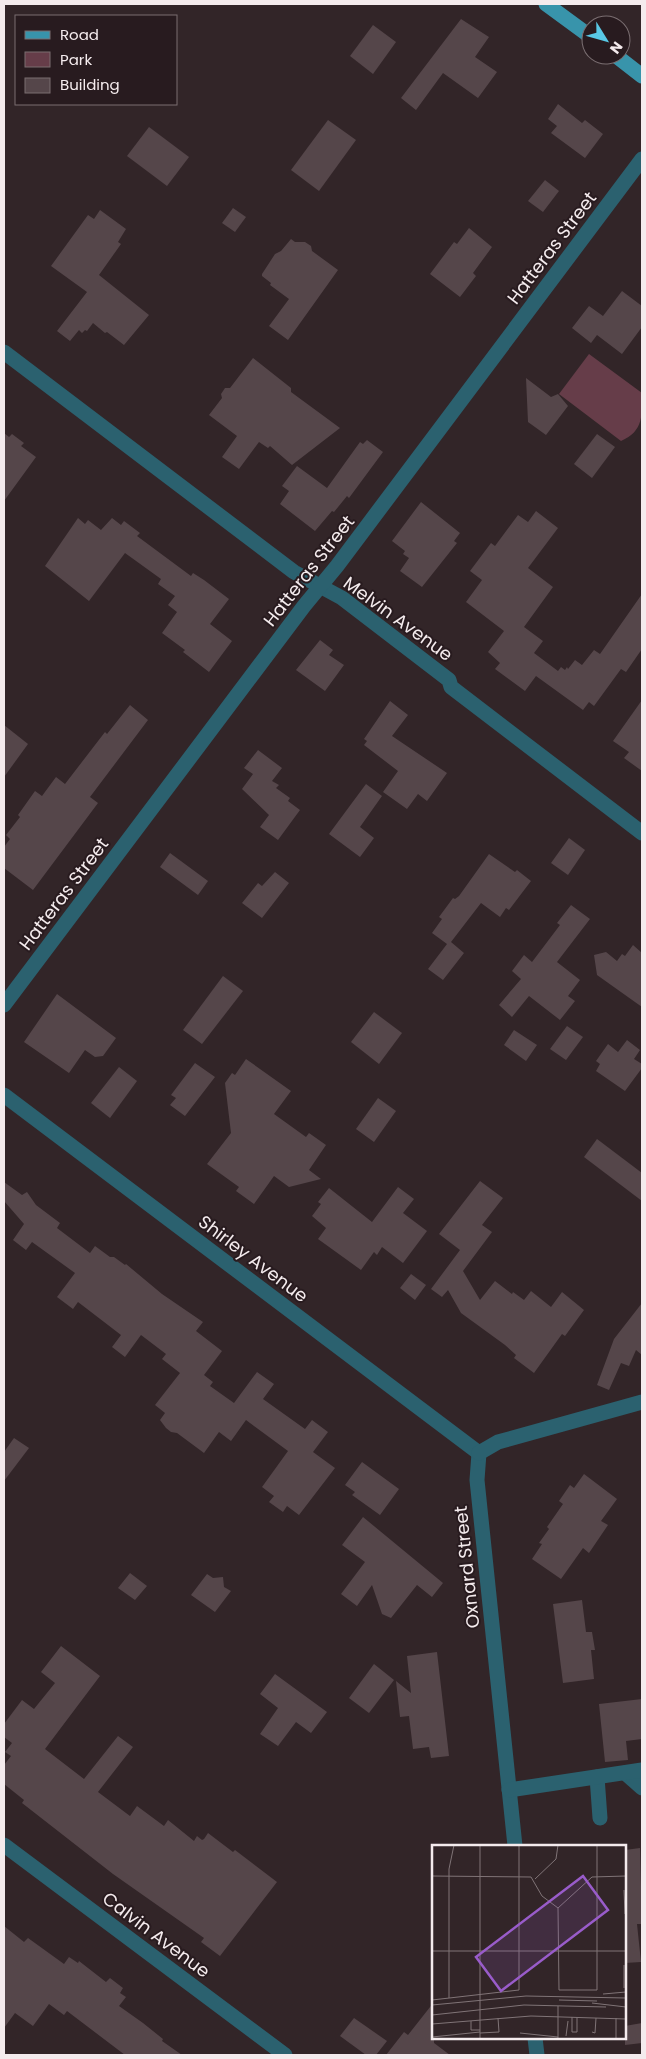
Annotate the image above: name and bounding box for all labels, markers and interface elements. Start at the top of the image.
legend [15,15,178,105]
north arrow [581,15,631,65]
text: Road [60,24,99,45]
text: N [605,38,628,58]
text: Park [60,49,92,70]
text: Building [60,74,120,95]
street label: Hatteras Street [501,186,602,309]
street label: Hatteras Street [257,510,360,631]
street label: Melvin Avenue [339,570,458,667]
street label: Hatteras Street [13,832,114,955]
street label: Shirley Avenue [193,1209,313,1308]
street label: Oxnard Street [448,1505,485,1629]
inset map [432,1845,626,2039]
street label: Calvin Avenue [97,1886,215,1983]

